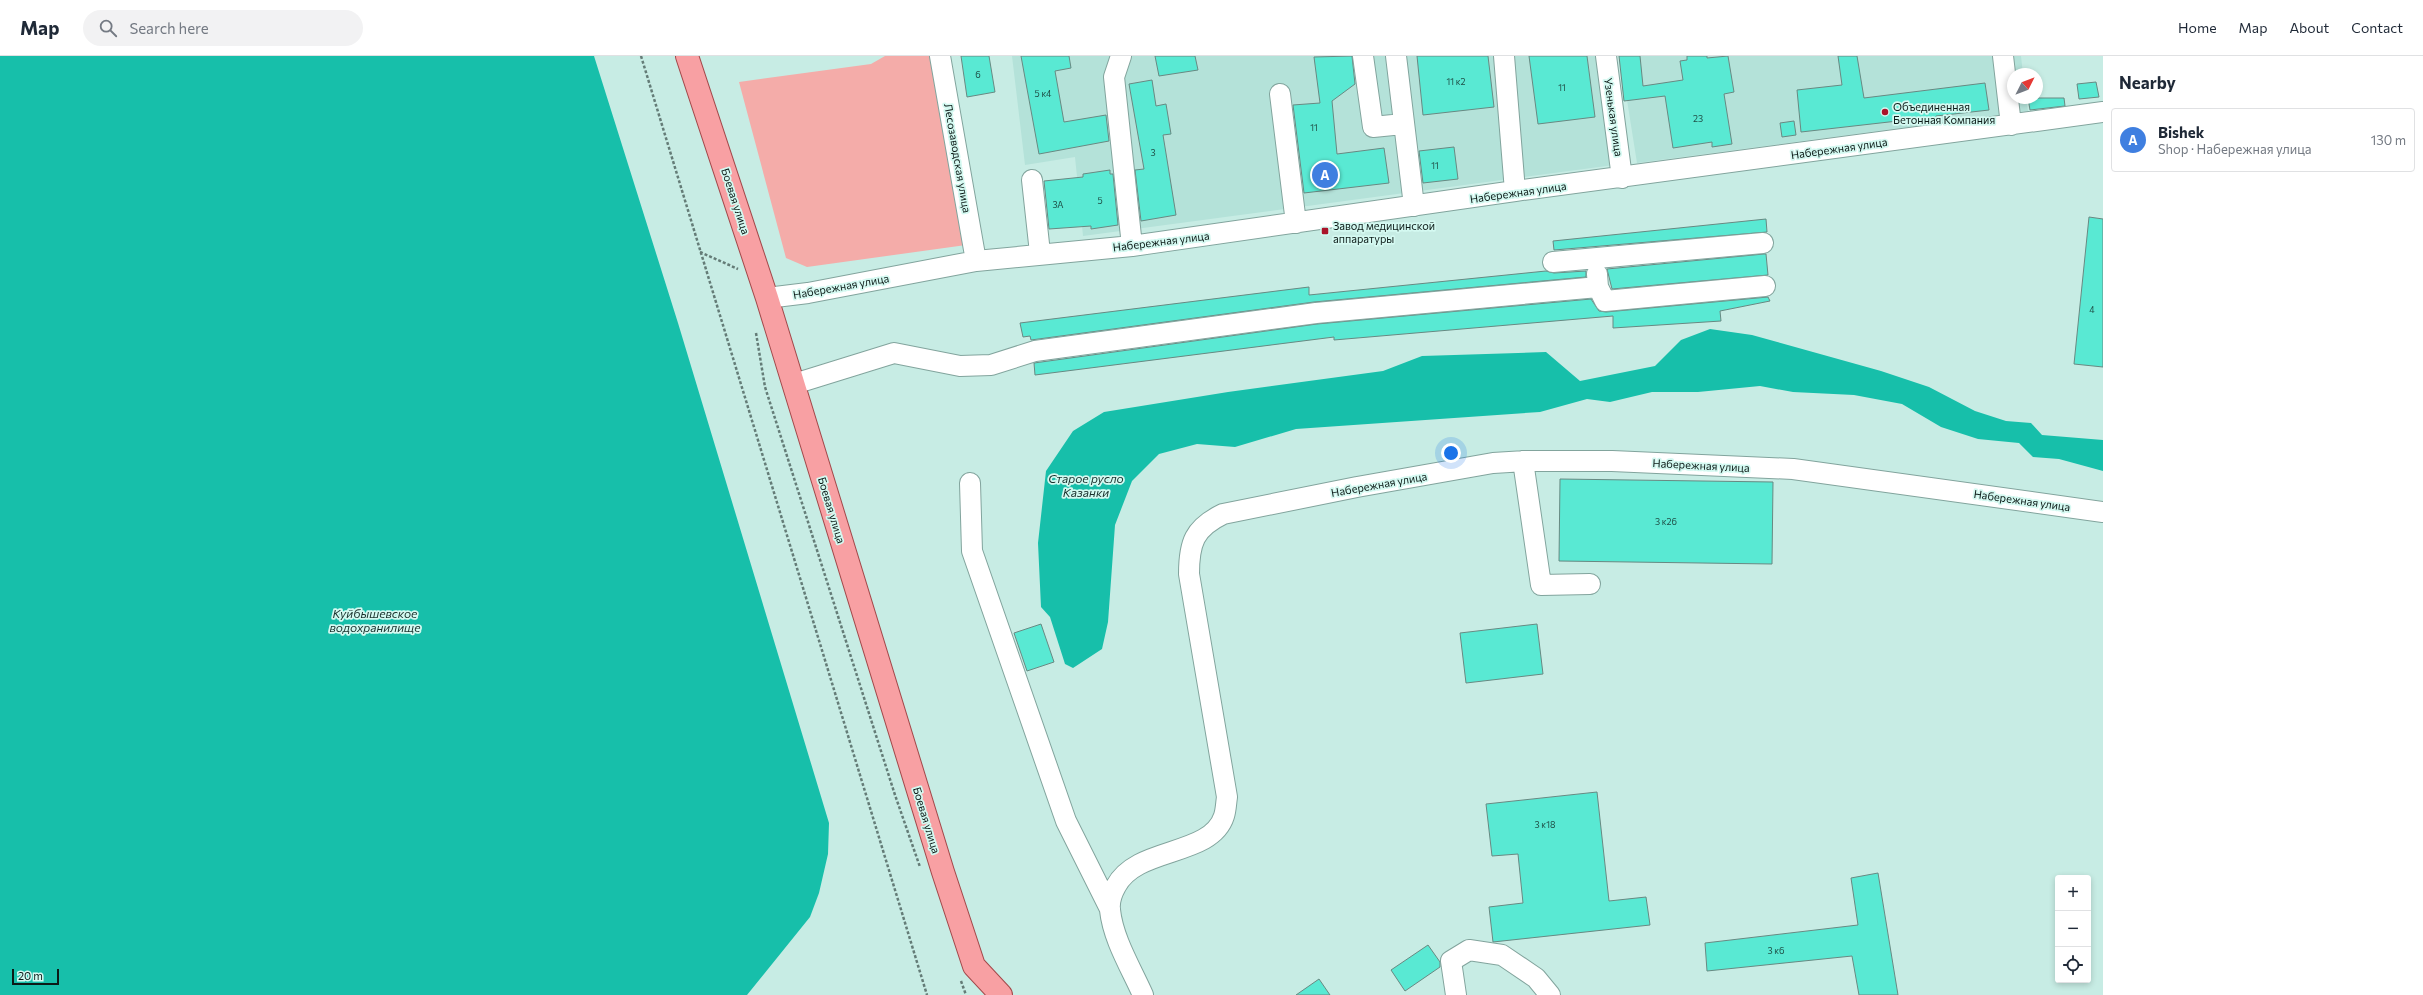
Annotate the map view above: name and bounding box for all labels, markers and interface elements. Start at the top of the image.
search box [83,10,363,46]
text: Map [20,16,59,39]
icon: search [97,17,119,39]
text: Search here [129,19,209,37]
text: Home [2178,19,2217,36]
text: Map [2239,19,2267,36]
text: About [2289,19,2329,36]
text: Contact [2351,19,2403,36]
north arrow [2007,68,2043,104]
house number: 6 [975,69,981,80]
text: Nearby [2119,72,2176,93]
house number: 11 к2 [1446,76,1466,87]
street label: Узенькая улица [1602,77,1626,157]
house number: 11 [1558,82,1566,93]
house number: 5 к4 [1035,88,1052,99]
place label: Объединенная Бетонная Компания [1893,100,1995,126]
street label: Лесозаводская улица [942,102,974,214]
marker: Объединенная Бетонная Компания [1880,107,1890,117]
house number: 23 [1693,113,1703,124]
house number: 11 [1310,122,1318,133]
text: Bishek [2158,123,2204,141]
text: A [2128,132,2138,148]
text: 130 m [2371,132,2406,148]
street label: Набережная улица [1790,135,1888,161]
text: Shop · Набережная улица [2158,141,2312,157]
house number: 3 [1150,147,1156,158]
pin: A [1312,160,1338,190]
house number: 11 [1431,160,1439,171]
street label: Боевая улица [719,166,753,236]
street label: Набережная улица [1469,179,1567,205]
house number: 5 [1097,195,1103,206]
house number: 3А [1052,199,1064,210]
place label: Завод медицинской аппаратуры [1333,219,1435,245]
marker: Завод медицинской аппаратуры [1320,226,1330,236]
street label: Набережная улица [1112,229,1210,253]
street label: Набережная улица [792,271,890,301]
house number: 4 [2089,304,2095,315]
your location [1441,443,1461,463]
street label: Набережная улица [1652,456,1750,474]
street label: Набережная улица [1330,469,1428,499]
water label: Старое русло Казанки [1048,471,1124,499]
street label: Боевая улица [816,475,848,545]
street label: Набережная улица [1973,487,2071,513]
house number: 3 к26 [1655,516,1677,527]
water label: Куйбышевское водохранилище [329,606,421,634]
street label: Боевая улица [911,785,943,855]
house number: 3 к18 [1535,819,1555,830]
map controls [2055,875,2091,983]
button: + [2055,875,2091,911]
button: − [2055,911,2091,947]
house number: 3 к6 [1767,945,1785,956]
button: locate [2055,947,2091,983]
scale bar [12,967,59,986]
text: 20 m [18,969,43,982]

